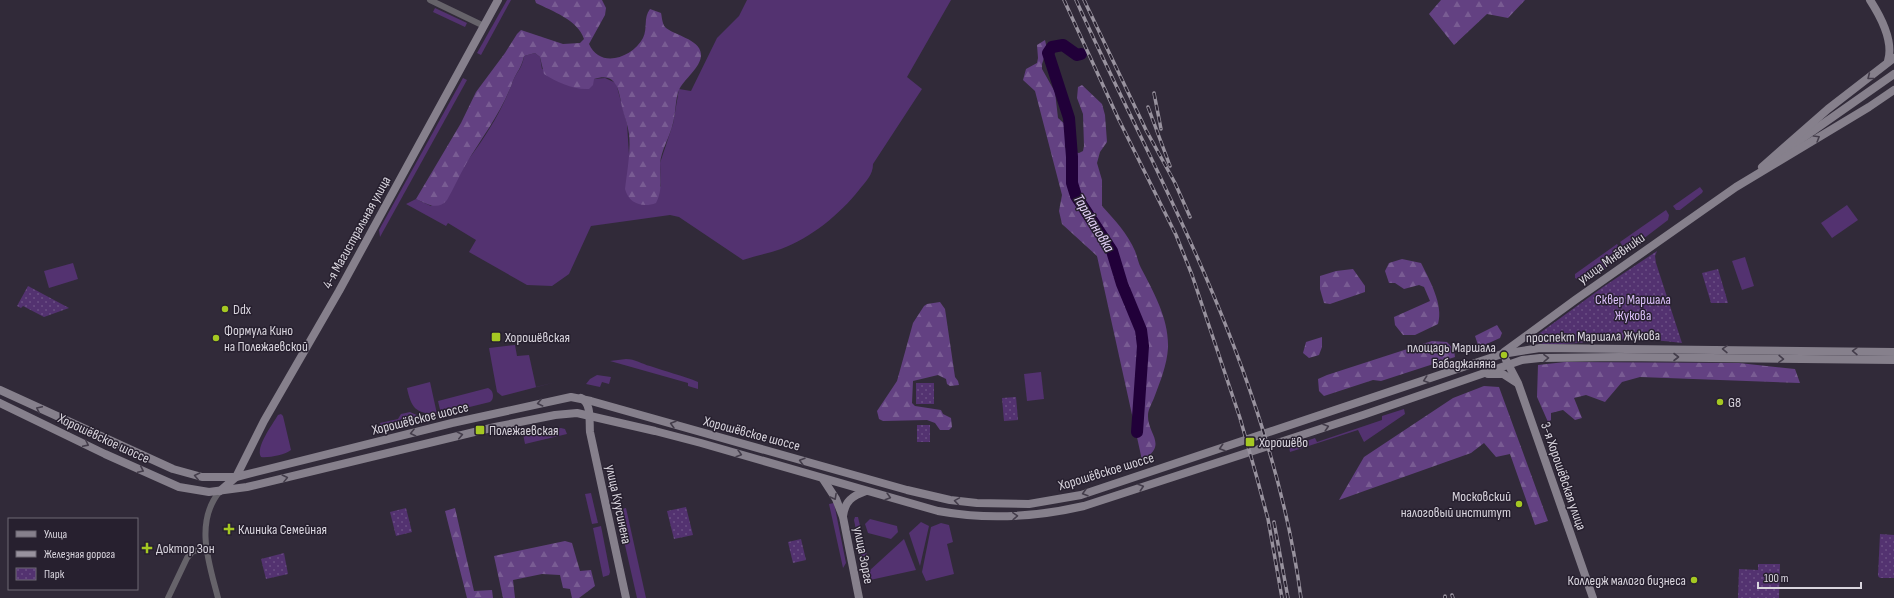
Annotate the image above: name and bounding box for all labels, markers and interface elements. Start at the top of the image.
one-way arrow [1867,72,1874,79]
one-way arrow [1813,135,1820,142]
street label: 4-я Магистральная улица [319,173,394,291]
water label: Таракановка [1069,191,1118,256]
street label: улица Мнёвники [1574,229,1648,288]
park label: Сквер Маршала Жукова [1595,291,1671,324]
place label: Ddx [233,301,252,318]
marker: Ddx [220,304,230,314]
place label: Формула Кино на Полежаевской [224,322,308,355]
street label: проспект Маршала Жукова [1526,327,1660,346]
place label: Хорошёвская [504,329,570,346]
marker: Хорошёвская [490,331,502,343]
marker: Формула Кино на Полежаевской [211,333,221,343]
place label: площадь Маршала Бабаджаняна [1407,339,1496,372]
one-way arrow [1722,345,1728,353]
one-way arrow [1852,347,1858,355]
marker: площадь Маршала Бабаджаняна [1499,350,1509,360]
one-way arrow [1673,353,1679,361]
one-way arrow [1543,354,1549,362]
one-way arrow [1778,354,1784,363]
one-way arrow [1422,376,1429,384]
place label: G8 [1728,394,1741,411]
marker: G8 [1715,397,1725,407]
street label: Хорошёвское шоссе [369,398,470,439]
one-way arrow [537,398,543,406]
one-way arrow [36,406,44,414]
street label: Хорошёвское шоссе [54,409,152,467]
street label: Хорошёвское шоссе [701,412,802,455]
street label: 3-я Хорошёвская улица [1537,420,1590,532]
one-way arrow [669,421,676,429]
place label: Полежаевская [489,422,559,439]
one-way arrow [1322,423,1329,432]
marker: Полежаевская [474,424,486,436]
one-way arrow [410,428,417,437]
one-way arrow [456,432,463,440]
place label: Хорошёво [1258,434,1308,451]
marker: Хорошёво [1244,436,1256,448]
one-way arrow [81,439,89,447]
one-way arrow [1219,443,1226,452]
one-way arrow [735,449,742,458]
street label: Хорошёвское шоссе [1055,449,1156,494]
one-way arrow [799,457,806,466]
street label: улица Куусинена [602,463,635,545]
one-way arrow [136,465,144,473]
one-way arrow [194,472,200,481]
one-way arrow [281,474,288,483]
one-way arrow [1138,483,1145,492]
one-way arrow [1082,488,1089,497]
place label: Московский налоговый институт [1401,488,1511,521]
one-way arrow [884,492,891,501]
one-way arrow [830,493,837,500]
one-way arrow [954,497,960,506]
marker: Московский налоговый институт [1514,499,1524,509]
one-way arrow [1012,512,1018,520]
legend [8,518,138,590]
place label: Клиника Семейная [238,521,327,538]
marker: Клиника Семейная [223,523,235,535]
street label: улица Зорге [850,525,877,585]
text: Улица [44,527,68,542]
place label: Доктор Зон [156,540,215,557]
marker: Доктор Зон [141,542,153,554]
text: Железная дорога [44,547,116,562]
scale bar [1758,564,1861,590]
text: Парк [44,567,65,582]
text: 100 m [1764,571,1789,586]
place label: Колледж малого бизнеса [1568,572,1686,589]
marker: Колледж малого бизнеса [1689,575,1699,585]

